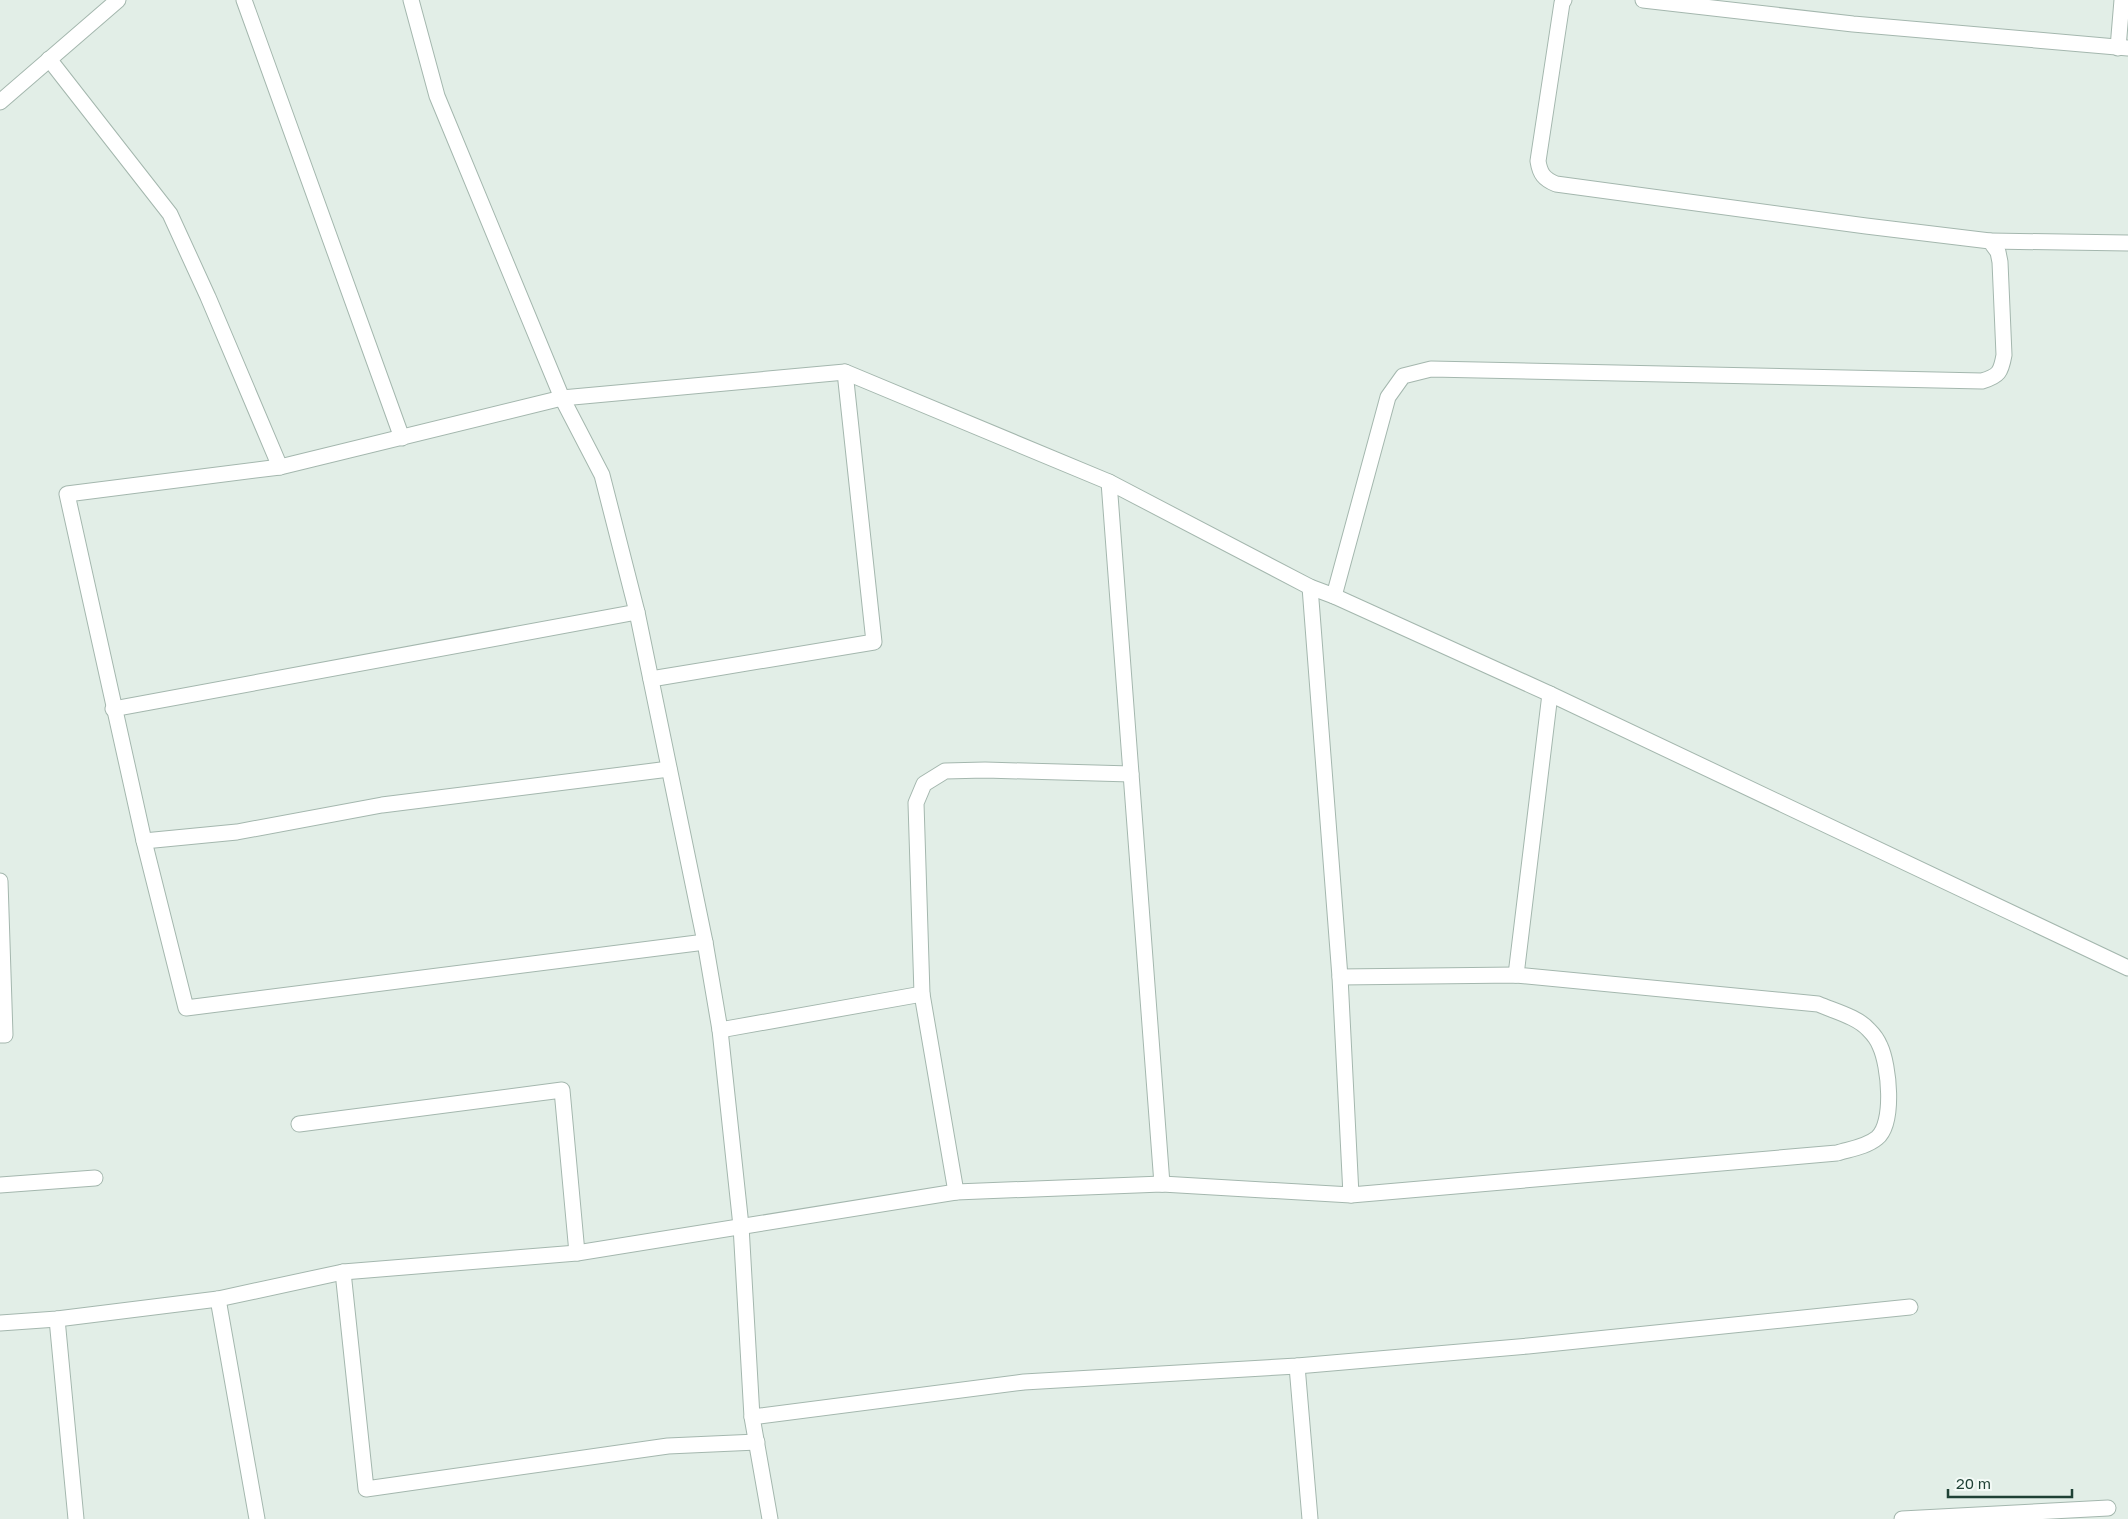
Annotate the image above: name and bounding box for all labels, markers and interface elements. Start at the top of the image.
scale bar [1948,1466,2072,1498]
text: 20 m [1956,1474,1991,1492]

